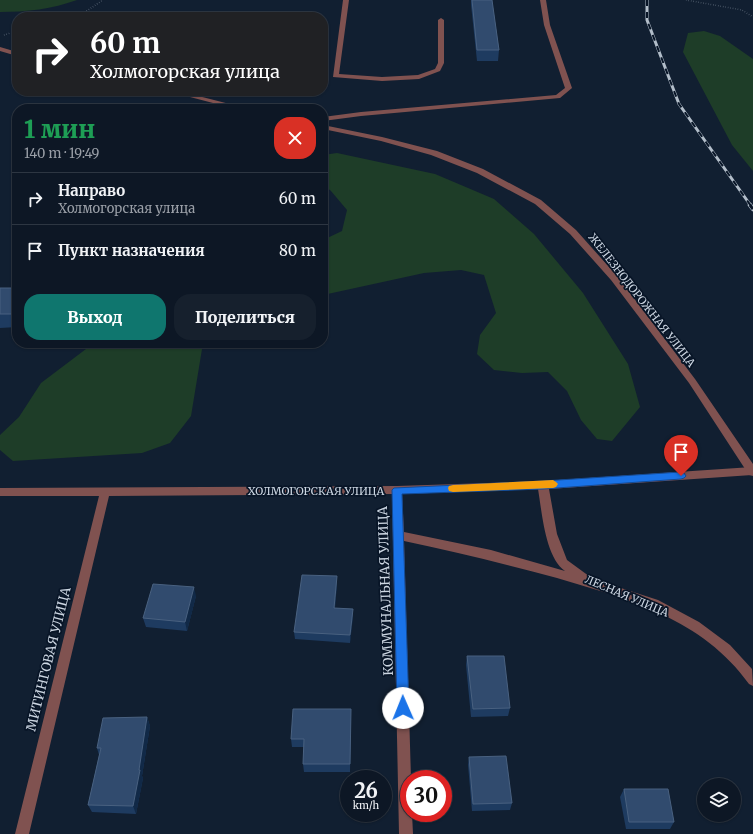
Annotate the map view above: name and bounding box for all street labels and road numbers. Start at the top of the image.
street label: ЖЕЛЕЗНОДОРОЖНАЯ УЛИЦА [585,230,699,370]
street label: ХОЛМОГОРСКАЯ УЛИЦА [248,484,385,498]
street label: КОММУНАЛЬНАЯ УЛИЦА [374,505,397,676]
street label: ЛЕСНАЯ УЛИЦА [583,572,671,620]
street label: МИТИНГОВАЯ УЛИЦА [22,584,75,733]

